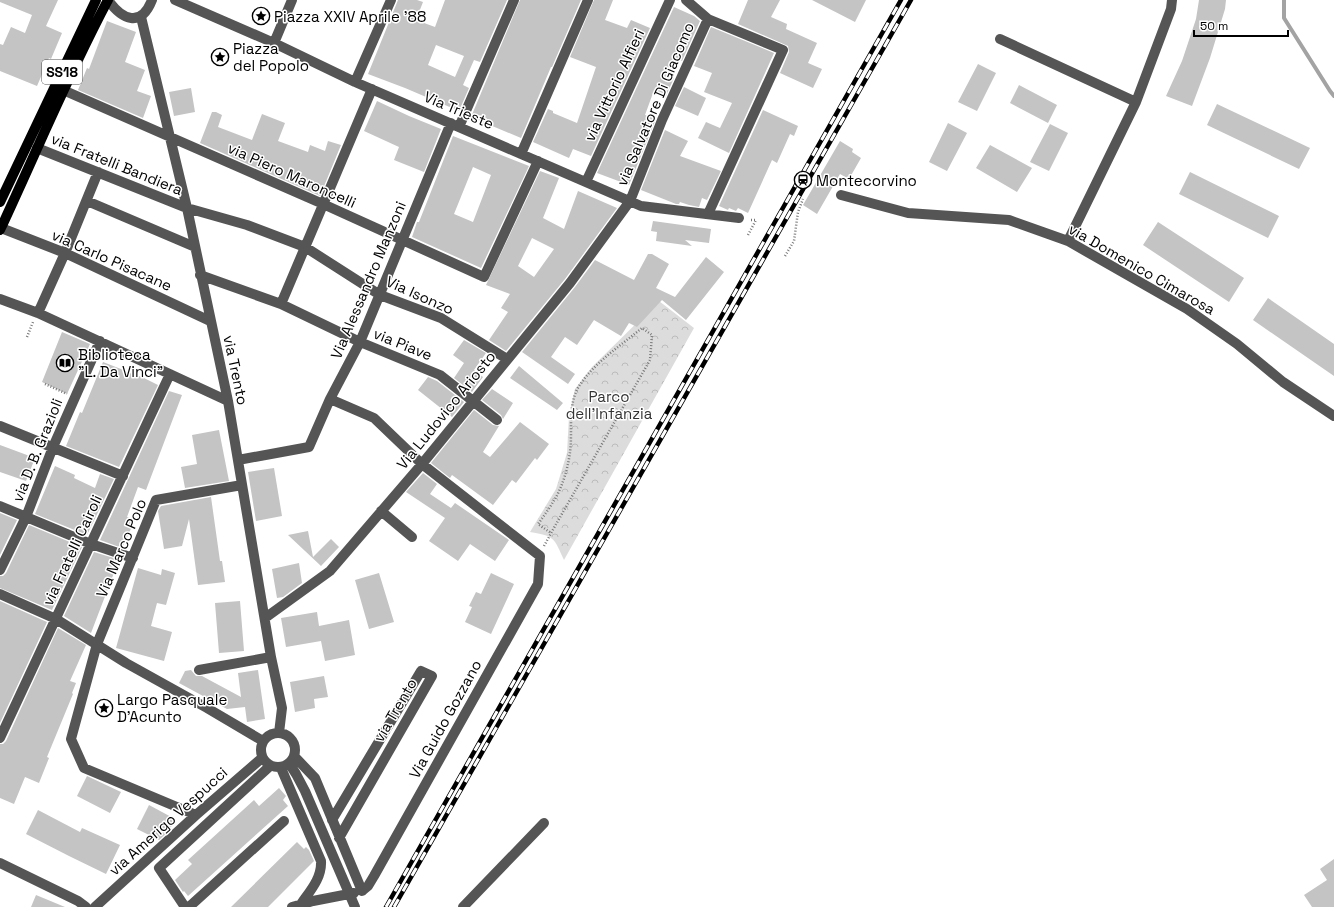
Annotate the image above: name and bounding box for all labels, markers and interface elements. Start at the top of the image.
place icon: Piazza XXIV Aprile '88 [251,6,271,26]
place label: Piazza XXIV Aprile '88 [274,7,426,26]
scale bar [1194,12,1288,38]
text: 50 m [1200,18,1228,34]
street label: via Salvatore Di Giacomo [612,19,698,189]
street label: via Vittorio Alfieri [580,26,648,144]
place label: Piazza del Popolo [233,39,309,75]
place icon: Piazza del Popolo [210,47,230,67]
road number: SS18 [42,60,82,84]
street label: Via Trieste [421,87,497,133]
street label: via Fratelli Bandiera [48,129,186,199]
street label: via Piero Maroncelli [225,138,359,212]
station icon: Montecorvino [793,170,813,190]
place label: Montecorvino [816,171,917,190]
street label: Via Alessandro Manzoni [326,198,410,362]
street label: via Domenico Cimarosa [1065,219,1219,319]
street label: via Carlo Pisacane [49,225,175,295]
street label: Via Isonzo [383,272,457,318]
street label: via Piave [371,324,435,364]
street label: via Trento [219,333,253,407]
place label: Biblioteca "L. Da Vinci" [78,345,163,381]
street label: Via Ludovico Ariosto [392,347,500,473]
library icon: Biblioteca "L. Da Vinci" [55,353,75,373]
park label: Parco dell'Infanzia [566,387,653,423]
street label: via D. B. Grazioli [8,395,66,505]
street label: via Fratelli Cairoli [38,492,106,608]
street label: Via Marco Polo [92,496,150,600]
street label: Via Guido Gozzano [405,656,485,782]
street label: via Trento [369,675,421,745]
place label: Largo Pasquale D'Acunto [117,690,227,726]
place icon: Largo Pasquale D'Acunto [94,698,114,718]
street label: via Amerigo Vespucci [105,763,231,879]

